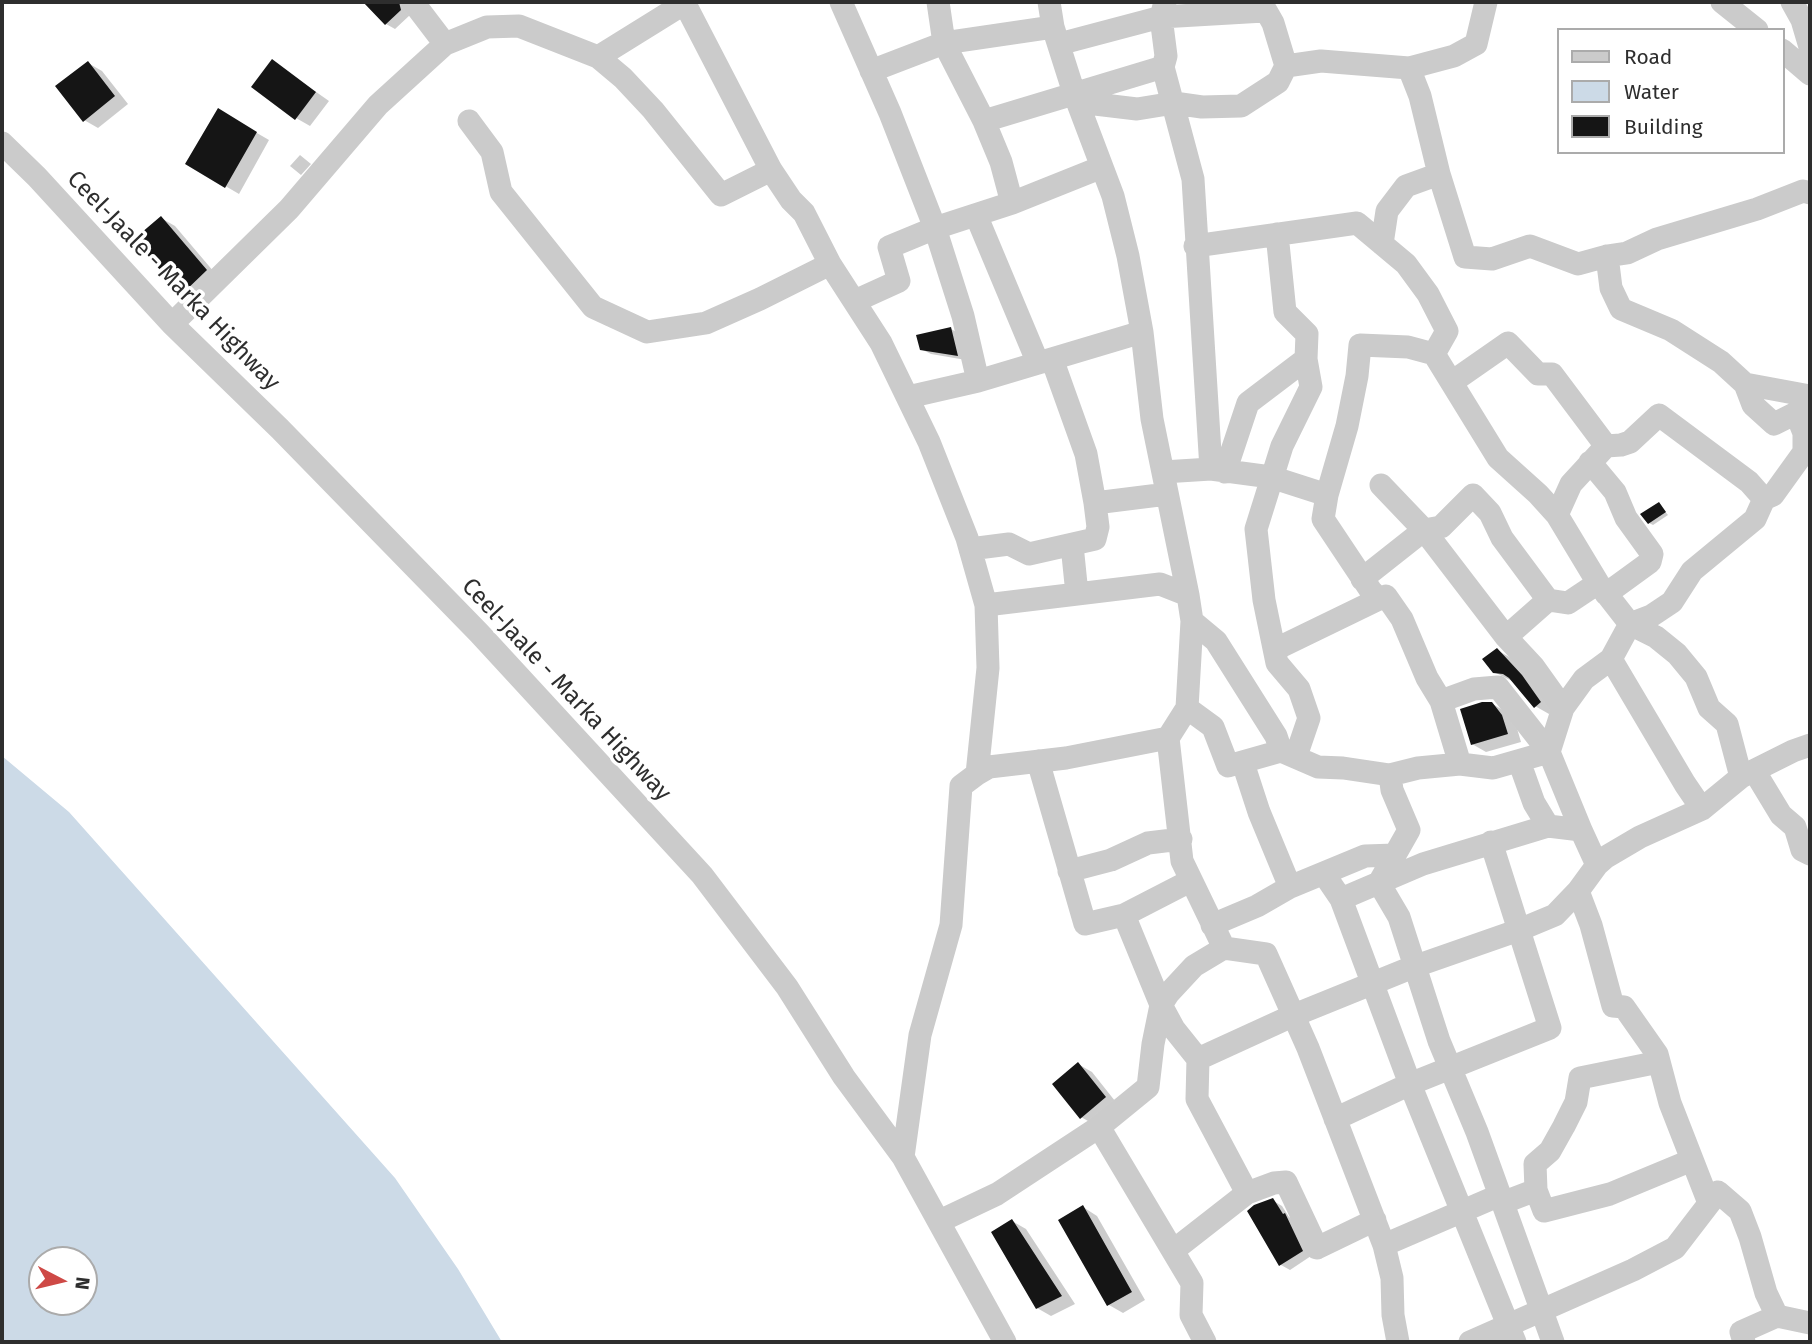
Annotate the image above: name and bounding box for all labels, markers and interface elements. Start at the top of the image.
legend [1556,28,1784,154]
text: Road [1624,44,1672,70]
text: Water [1624,79,1679,105]
text: Building [1624,114,1703,140]
street label: Ceel-Jaale - Marka Highway [60,165,286,397]
street label: Ceel-Jaale - Marka Highway [455,573,677,807]
north arrow [28,1246,98,1316]
text: N [70,1276,95,1291]

